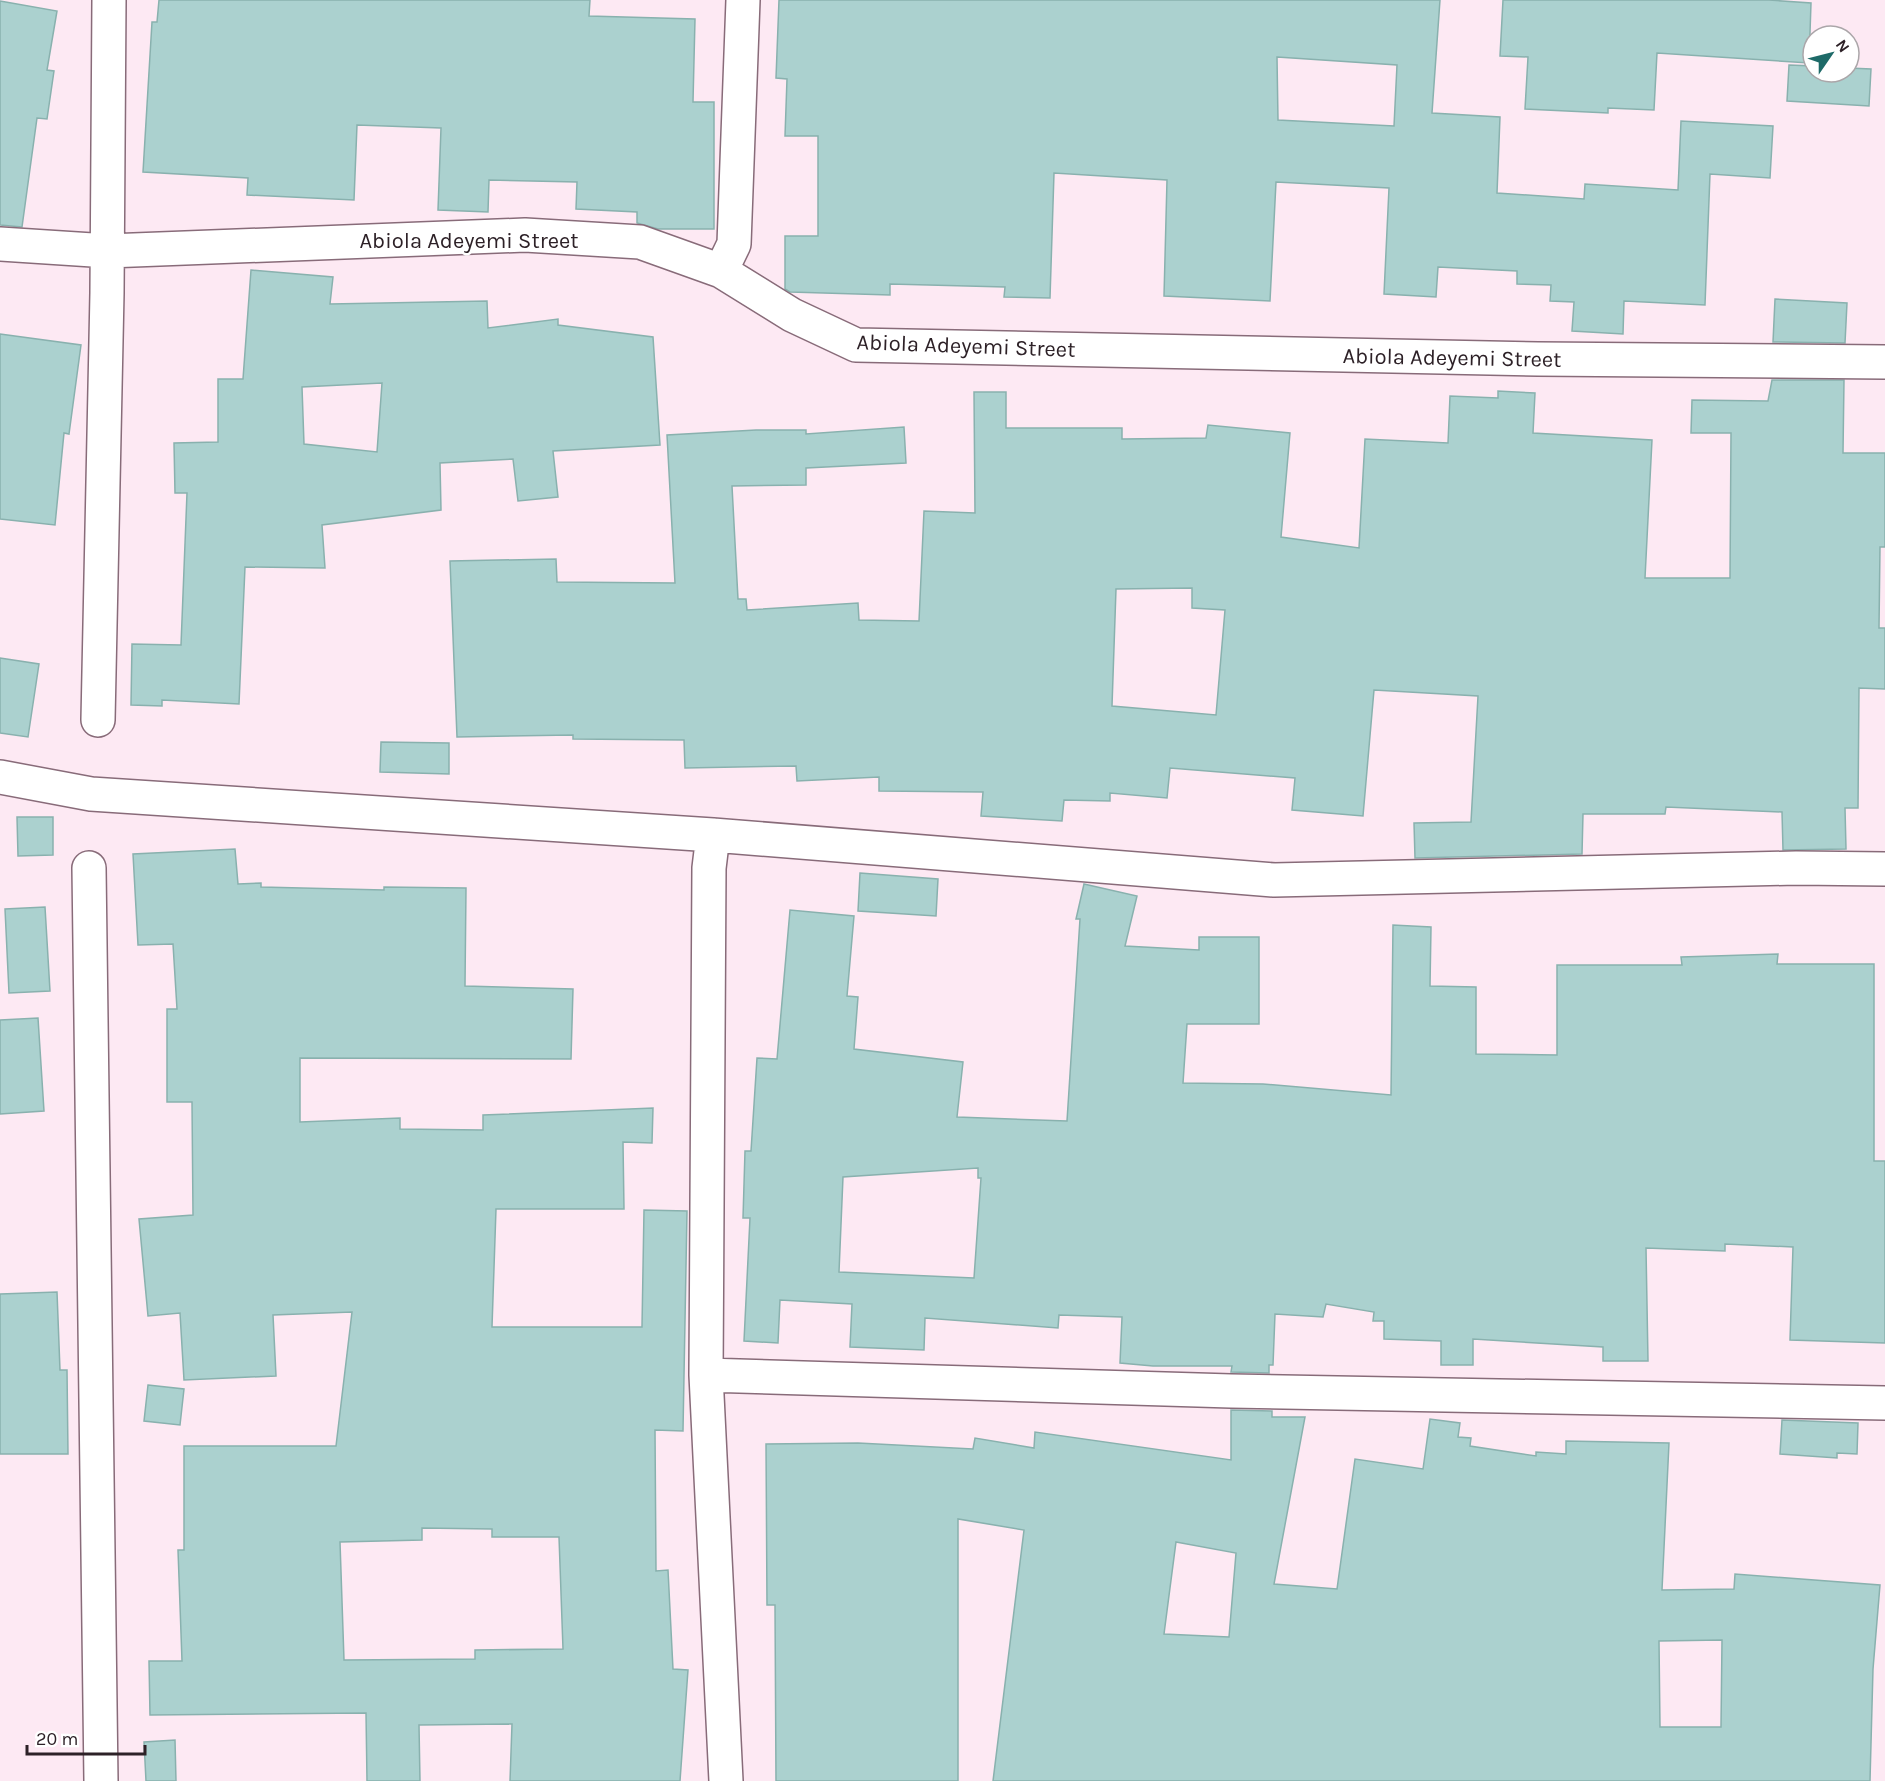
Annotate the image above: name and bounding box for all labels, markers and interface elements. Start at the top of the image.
north arrow [1801,24,1861,84]
text: N [1832,36,1854,56]
street label: Abiola Adeyemi Street [359,228,579,254]
street label: Abiola Adeyemi Street [856,329,1076,363]
street label: Abiola Adeyemi Street [1342,343,1562,373]
scale bar [27,1718,146,1756]
text: 20 m [36,1728,78,1750]

